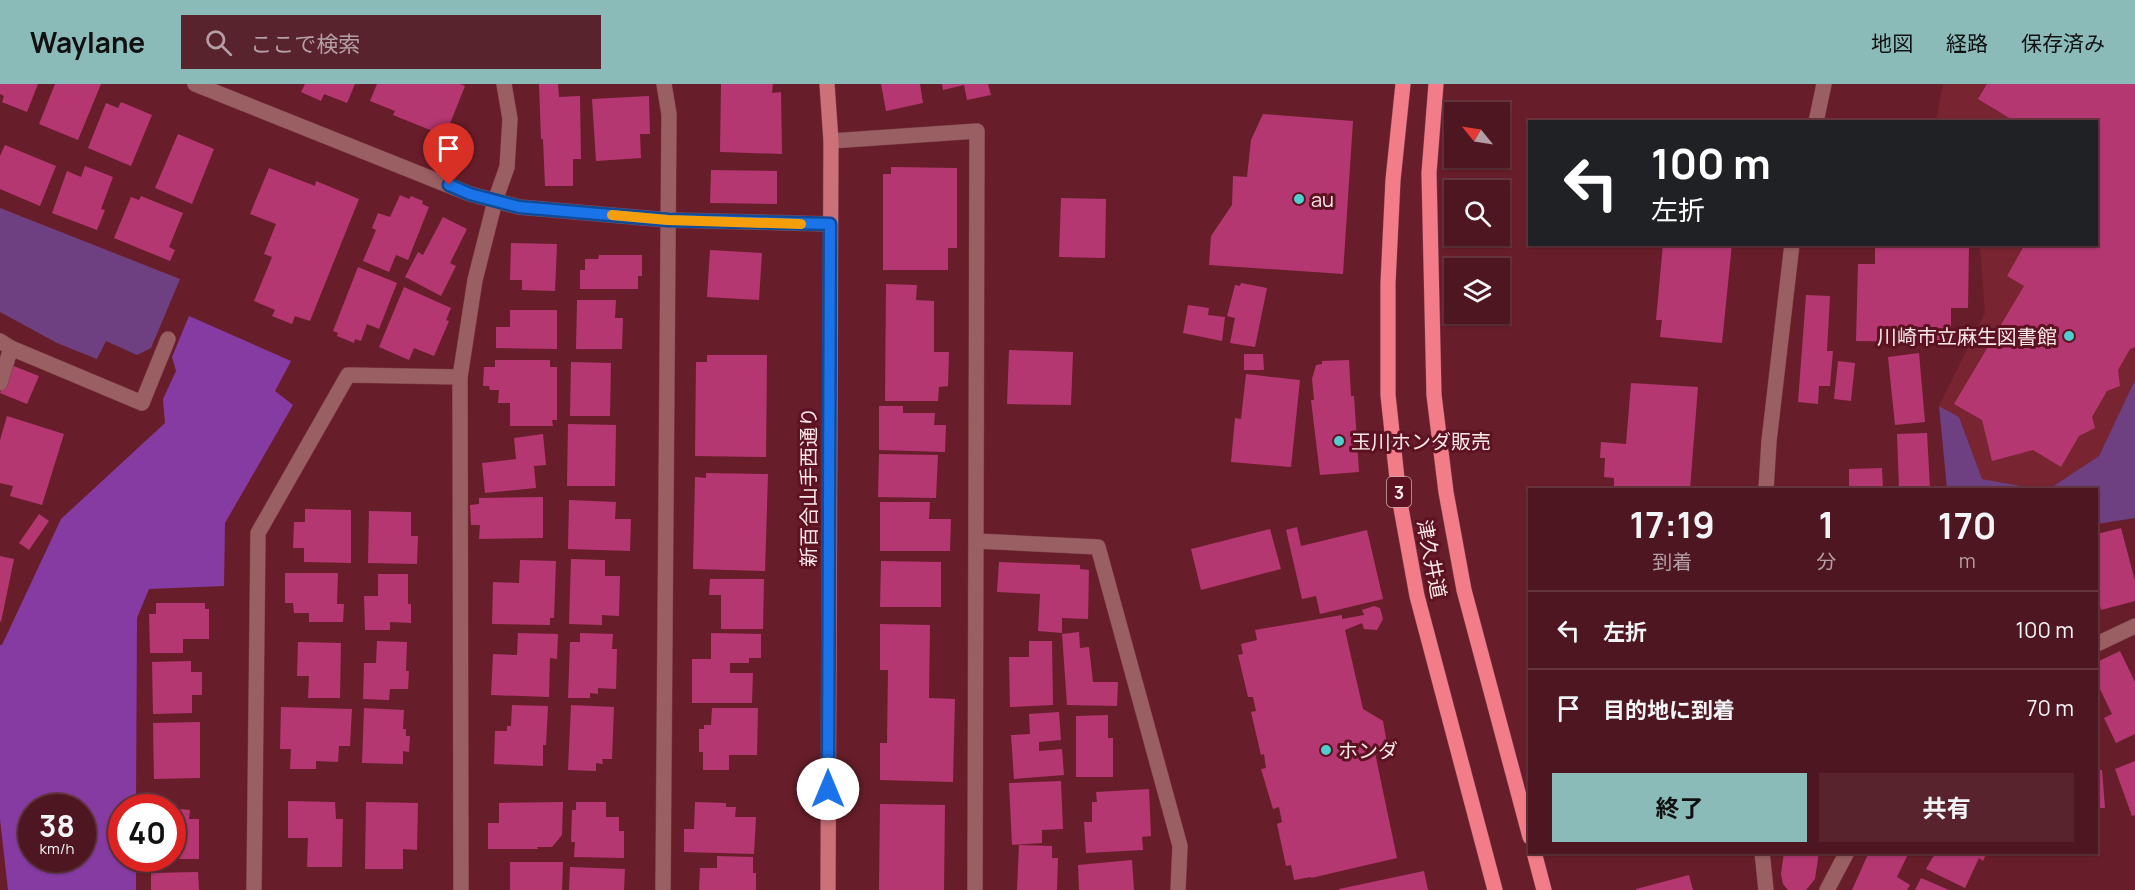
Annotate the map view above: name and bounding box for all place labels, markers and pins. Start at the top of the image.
pin [423,123,474,185]
place label: au [1311,186,1334,213]
marker: au [1292,192,1306,206]
place label: 川崎市立麻生図書館 [1877,323,2057,350]
marker: 川崎市立麻生図書館 [2062,329,2076,343]
place label: 玉川ホンダ販売 [1351,428,1491,455]
marker: 玉川ホンダ販売 [1332,434,1346,448]
place label: ホンダ [1338,737,1398,764]
marker: ホンダ [1319,743,1333,757]

